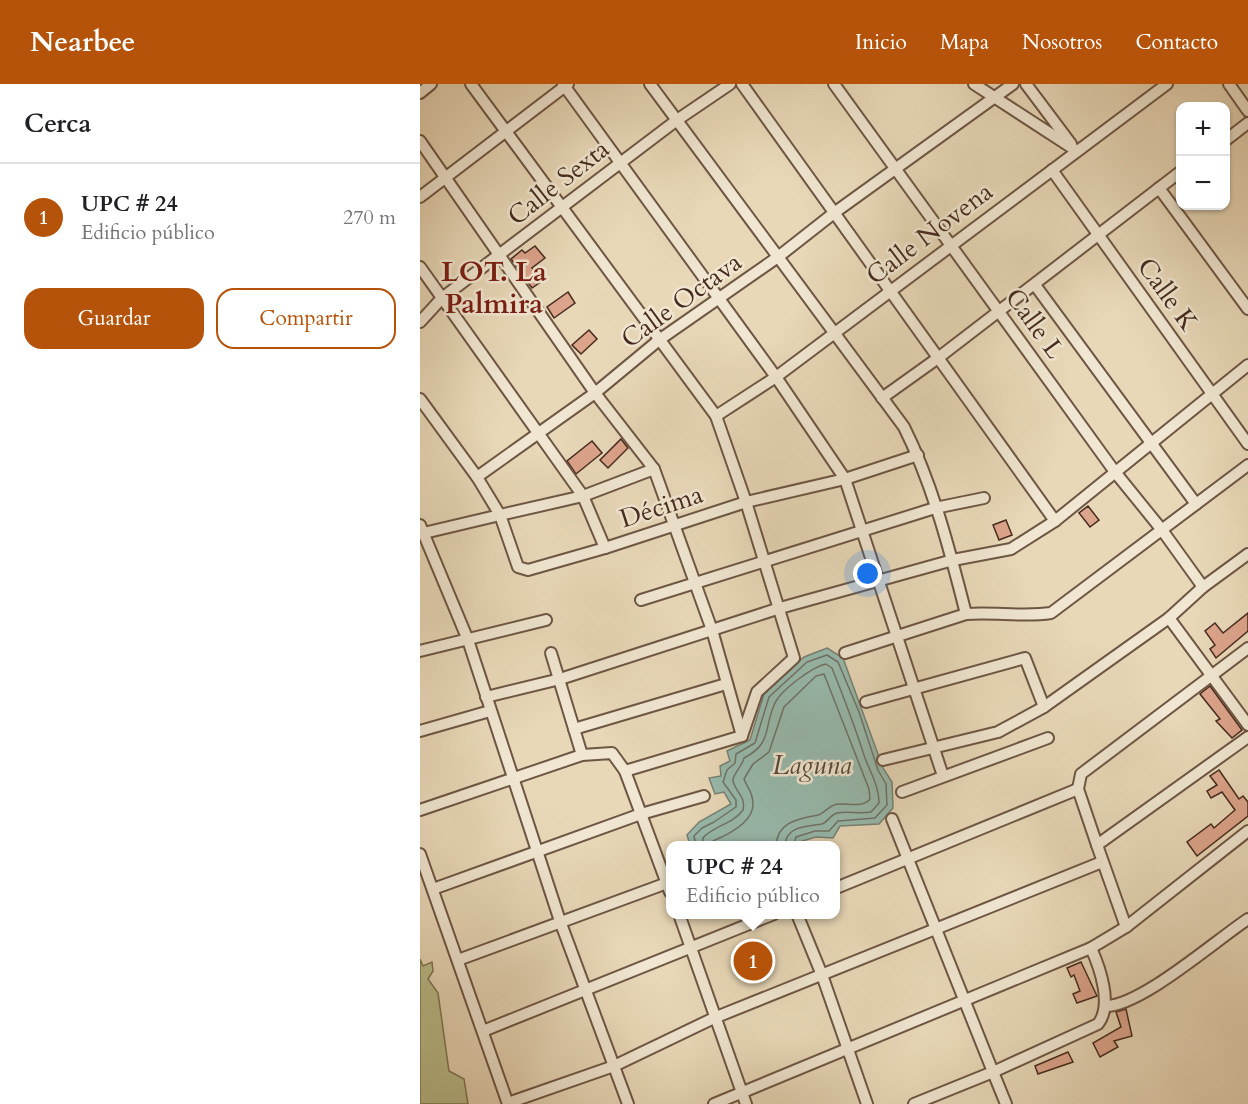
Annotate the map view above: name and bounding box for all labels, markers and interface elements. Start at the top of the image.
text: Nearbee [30,23,135,61]
text: Inicio [855,28,907,57]
text: Mapa [940,28,989,57]
text: Nosotros [1022,28,1102,57]
text: Contacto [1135,28,1218,57]
map controls [1176,102,1230,210]
button: + [1176,102,1230,156]
text: Cerca [24,106,91,141]
street label: Calle Sexta [500,132,616,233]
button: − [1176,156,1230,210]
street label: Calle Novena [859,174,1000,293]
text: UPC # 24 [81,189,178,219]
text: 1 [38,204,49,231]
text: 270 m [343,204,396,231]
text: Edificio público [81,219,215,246]
street label: Calle Octava [614,245,749,356]
street label: Calle K [1129,251,1206,338]
district label: LOT. La Palmira [441,253,547,323]
street label: Calle L [997,281,1072,366]
button: Guardar [24,288,204,349]
button: Compartir [216,288,396,349]
street label: Décima [615,477,707,536]
your location [853,559,882,588]
water label: Laguna [772,747,852,784]
popup [666,841,840,919]
text: UPC # 24 [686,852,783,882]
text: Edificio público [686,882,820,909]
pin: 1 [734,938,772,984]

